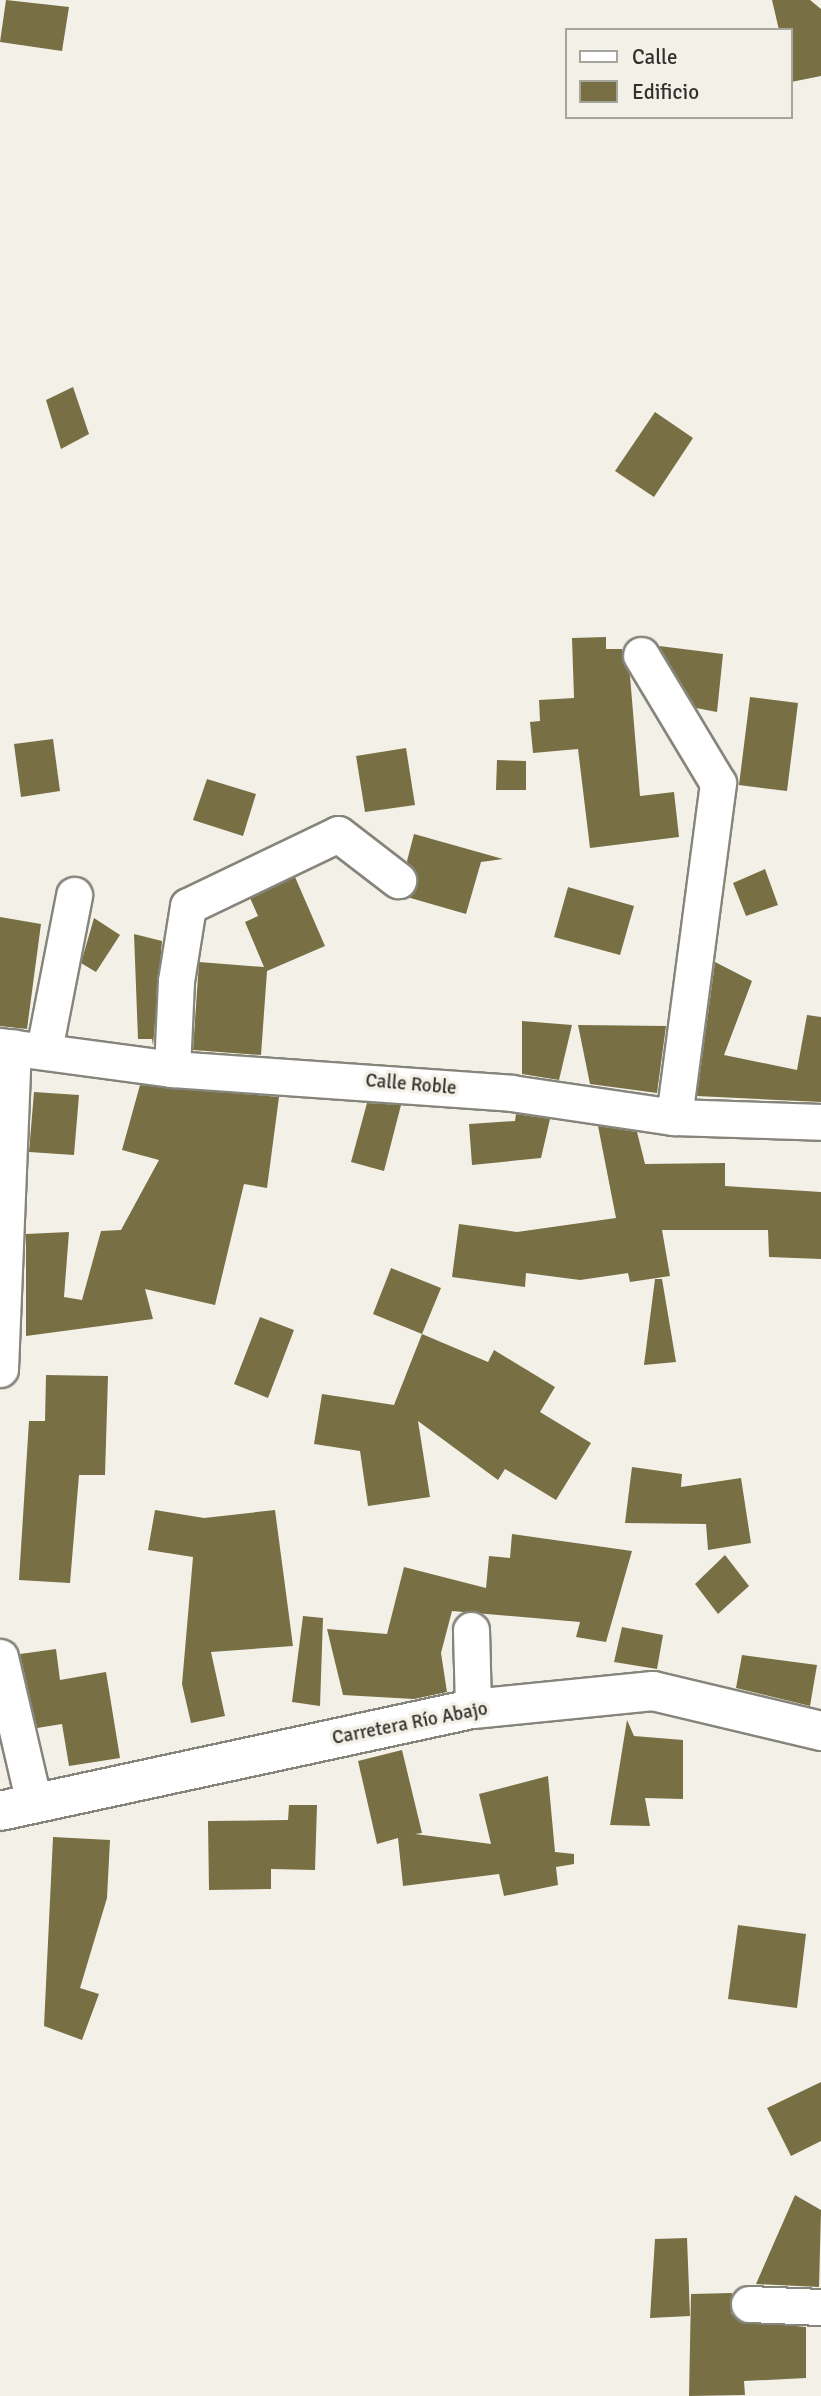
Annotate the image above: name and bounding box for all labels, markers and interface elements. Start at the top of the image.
legend [566,28,793,119]
text: Calle [632,44,678,70]
text: Edificio [632,79,699,105]
street label: Calle Roble [364,1070,458,1100]
street label: Carretera Río Abajo [330,1698,490,1750]

